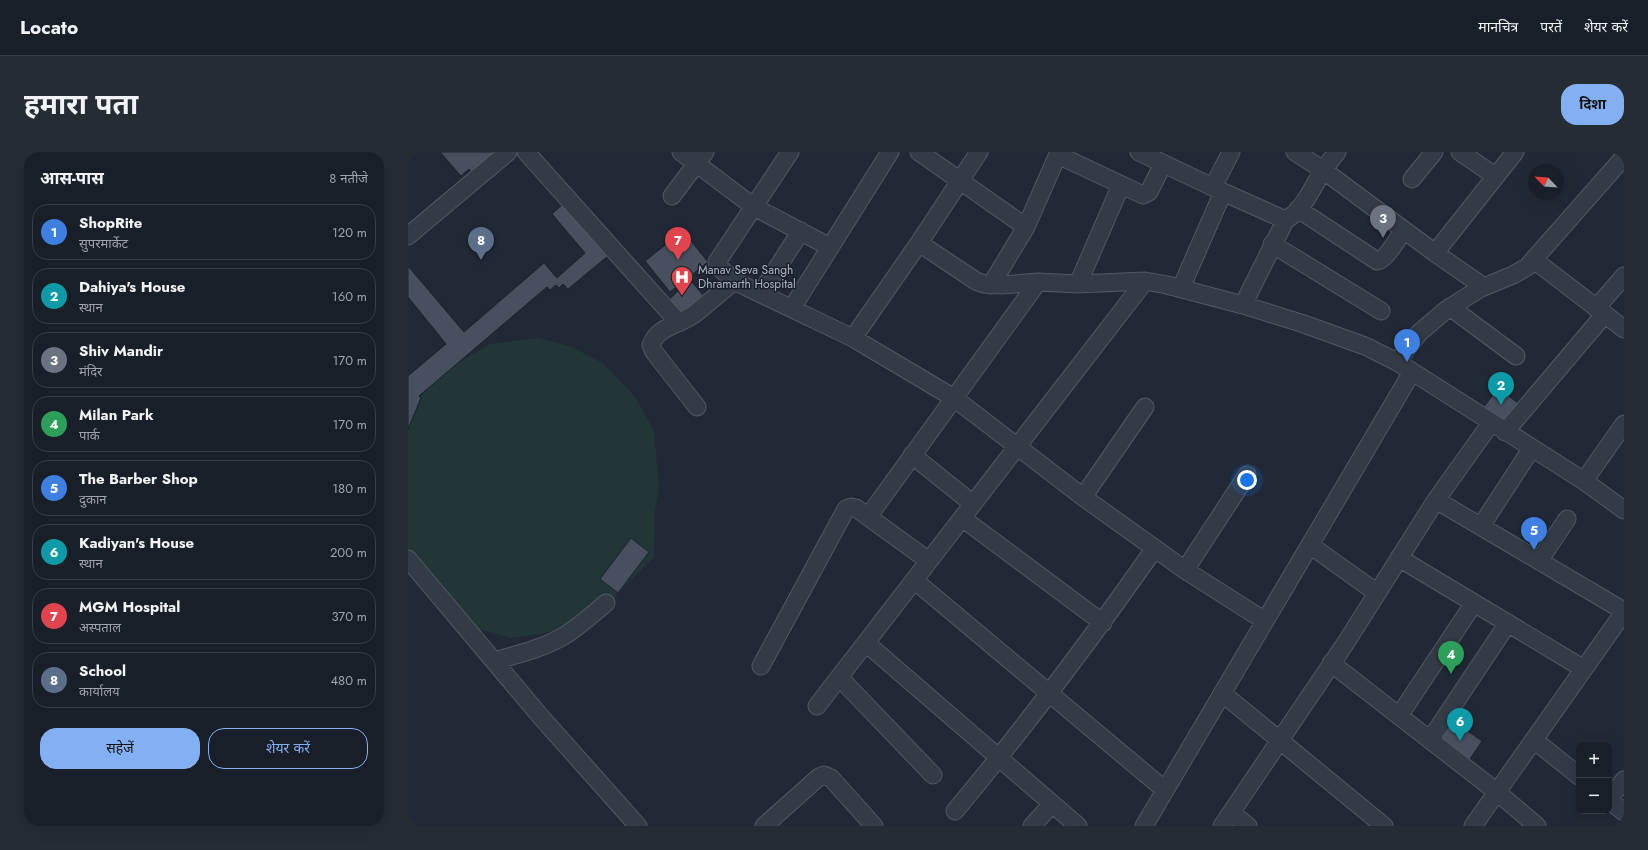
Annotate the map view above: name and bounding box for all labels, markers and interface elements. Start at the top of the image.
text: Locato [20,14,78,41]
text: मानचित्र [1478,17,1518,37]
text: परतें [1540,17,1562,37]
text: शेयर करें [1584,17,1628,37]
text: हमारा पता [24,84,138,125]
button: दिशा [1561,84,1624,125]
north arrow [1528,164,1564,200]
text: आस-पास [40,166,104,190]
text: 8 नतीजे [329,169,368,188]
pin: 3 [1370,205,1396,238]
text: ShopRite [79,212,142,234]
text: 1 [51,223,57,242]
text: 120 m [332,223,367,242]
pin: 8 [468,227,494,260]
pin: 7 [665,227,691,260]
text: सुपरमार्केट [79,234,128,253]
place label: Manav Seva Sangh Dhramarth Hospital [698,261,796,293]
hospital icon: Manav Seva Sangh Dhramarth Hospital [669,264,695,297]
text: Dahiya's House [79,276,185,298]
text: 2 [50,287,58,306]
text: 160 m [332,287,367,306]
text: स्थान [79,298,103,317]
pin: 1 [1394,329,1420,362]
text: Shiv Mandir [79,340,163,362]
text: 3 [50,351,58,370]
text: 170 m [332,351,367,370]
text: मंदिर [79,362,102,381]
pin: 2 [1488,372,1514,405]
text: Milan Park [79,404,154,426]
text: 4 [49,415,59,434]
text: 170 m [332,415,367,434]
text: पार्क [79,426,100,445]
text: The Barber Shop [79,468,198,490]
your location [1237,470,1257,490]
text: 5 [50,479,58,498]
text: 180 m [332,479,367,498]
text: दुकान [79,490,106,509]
pin: 5 [1521,517,1547,550]
text: Kadiyan's House [79,532,194,554]
text: 6 [50,543,58,562]
text: 200 m [330,543,367,562]
text: स्थान [79,554,103,573]
text: MGM Hospital [79,596,180,618]
text: 7 [50,607,58,626]
text: 370 m [331,607,367,626]
text: अस्पताल [79,618,121,637]
pin: 4 [1438,641,1464,674]
text: School [79,660,126,682]
text: 8 [50,671,58,690]
text: 480 m [330,671,367,690]
text: कार्यालय [79,682,120,701]
pin: 6 [1447,708,1473,741]
button: सहेजें [40,728,200,769]
button: शेयर करें [208,728,368,769]
map controls [1576,742,1612,814]
button: + [1576,742,1612,778]
button: − [1576,778,1612,814]

